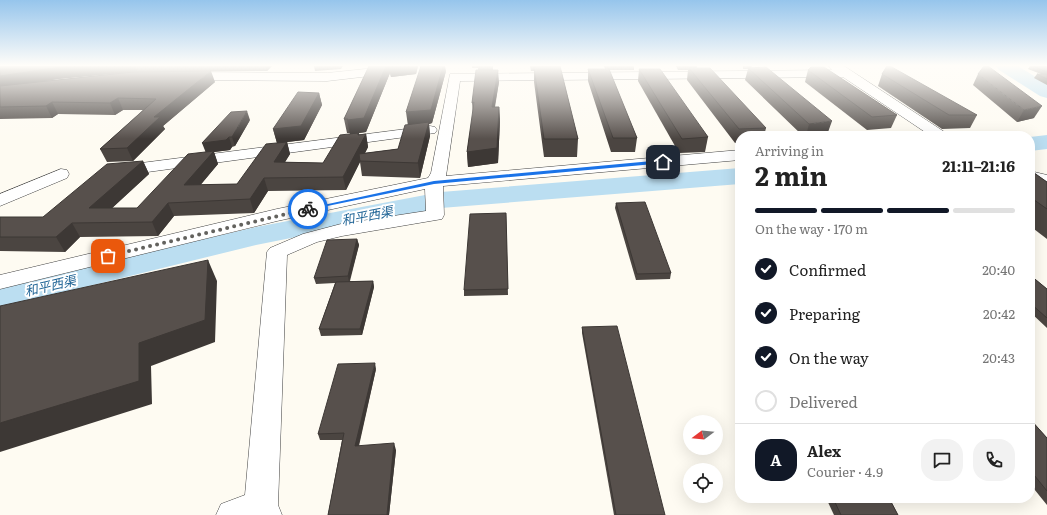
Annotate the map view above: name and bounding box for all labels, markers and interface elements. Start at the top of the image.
text: Arriving in [755,141,824,160]
pin [646,145,680,179]
icon: home [652,151,674,173]
text: 21:11–21:16 [942,154,1015,177]
text: 2 min [755,155,828,194]
courier [288,189,328,229]
icon: bike [297,198,319,220]
water label: 和平西渠 [340,200,396,229]
text: On the way · 170 m [755,219,868,238]
pin [91,239,125,273]
icon: bag [97,245,119,267]
icon: check [755,258,777,280]
text: Confirmed [789,258,866,281]
text: 20:40 [982,260,1015,279]
water label: 和平西渠 [23,269,79,300]
icon: check [755,302,777,324]
text: Preparing [789,302,860,325]
text: 20:42 [983,304,1015,323]
icon: check [755,346,777,368]
text: On the way [789,346,869,369]
text: 20:43 [983,348,1015,367]
text: Delivered [789,390,858,413]
north arrow [683,415,723,455]
map controls [683,415,723,503]
text: Alex [807,439,841,462]
button: chat [921,439,963,481]
button: phone [973,439,1015,481]
text: A [770,448,782,471]
text: Courier · 4.9 [807,462,883,481]
button: locate [683,463,723,503]

